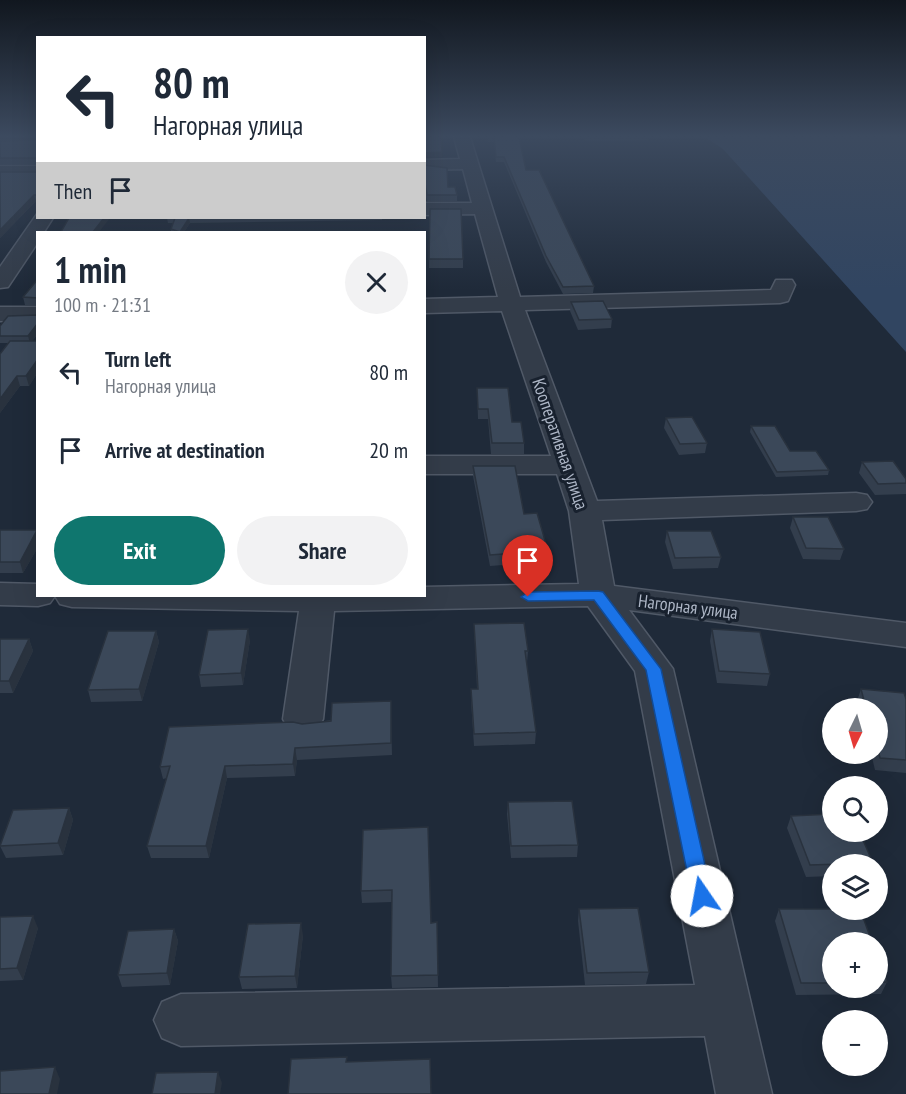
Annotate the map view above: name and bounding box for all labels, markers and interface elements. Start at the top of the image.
text: 80 m [153,55,230,110]
icon: left [54,60,132,138]
text: Нагорная улица [153,108,303,142]
icon: arrive [104,174,137,207]
text: Then [54,177,92,205]
text: 1 min [54,246,127,293]
button: close [345,251,408,314]
text: 100 m · 21:31 [54,292,151,318]
text: Turn left [105,345,171,373]
icon: left [54,356,87,389]
text: 80 m [369,358,408,386]
text: Нагорная улица [105,373,216,399]
street label: Кооперативная улица [527,375,594,512]
icon: arrive [54,434,87,467]
text: Arrive at destination [105,436,265,464]
text: 20 m [369,436,408,464]
button: Exit [54,516,225,585]
button: Share [237,516,408,585]
pin [502,535,553,597]
icon: arrive [511,544,544,577]
street label: Нагорная улица [637,589,739,624]
north arrow [822,698,888,764]
map controls [822,698,888,1076]
button: search [822,776,888,842]
button: layers [822,854,888,920]
position arrow [670,864,734,928]
button: + [822,932,888,998]
button: − [822,1010,888,1076]

